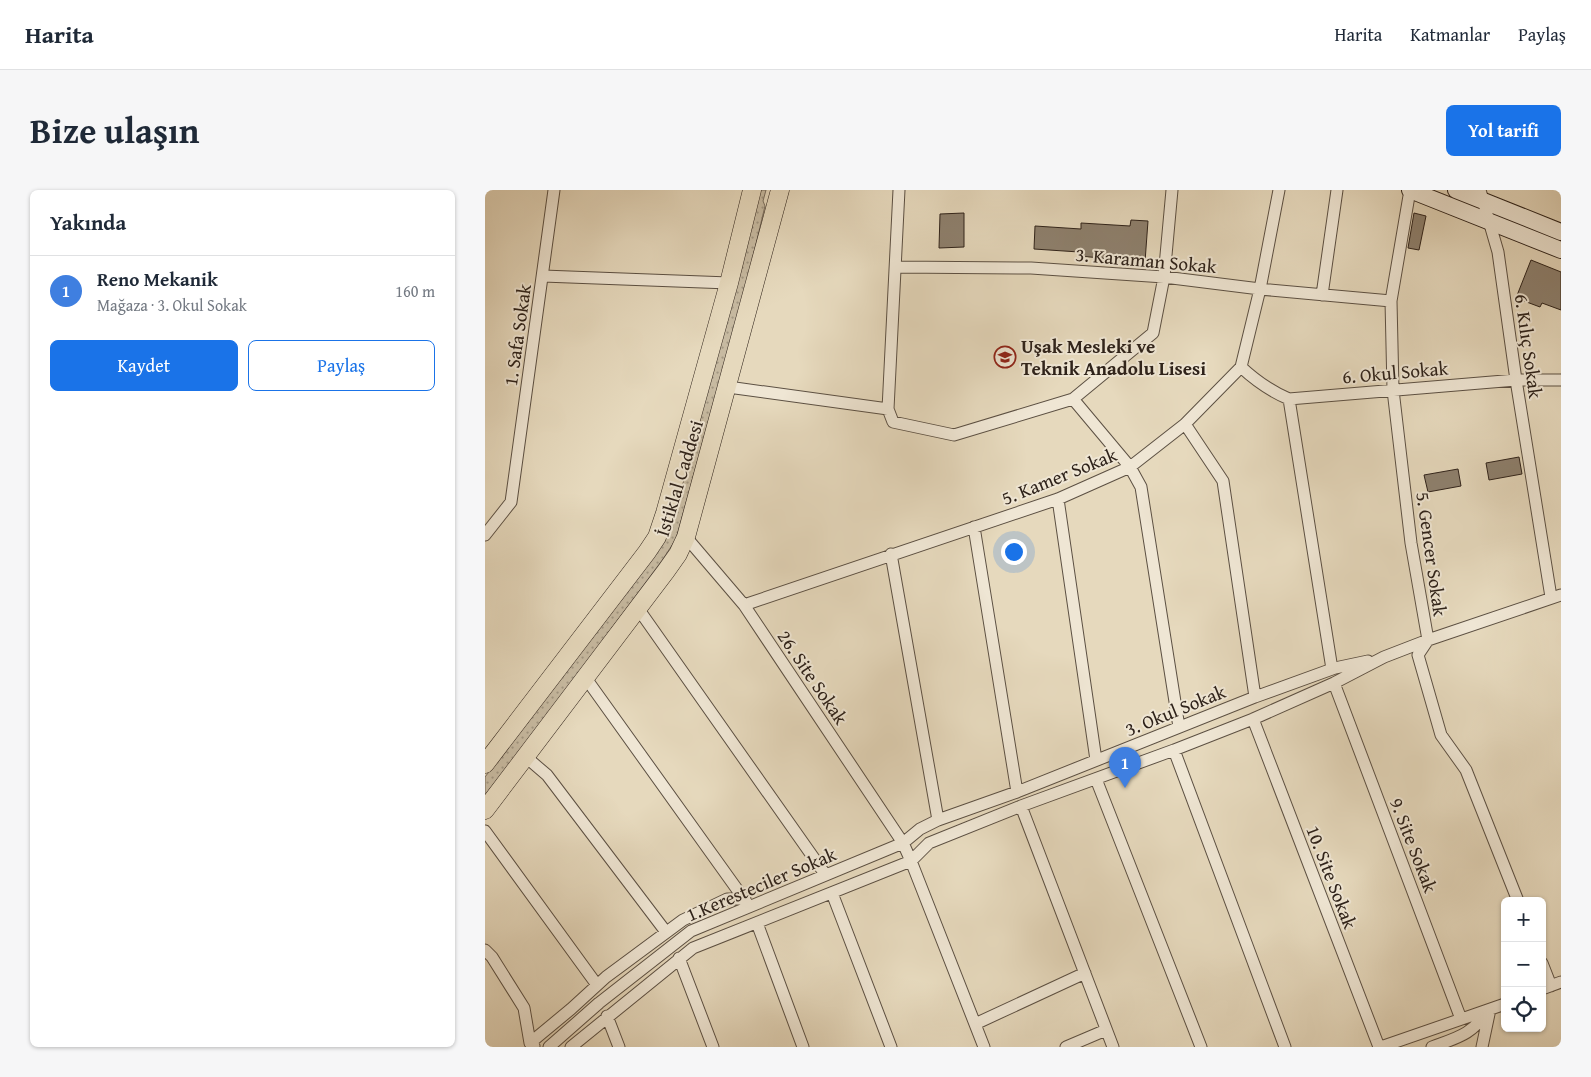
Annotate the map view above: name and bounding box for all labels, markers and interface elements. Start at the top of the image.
text: Harita [25,17,94,52]
text: Harita [1335,21,1382,48]
text: Katmanlar [1410,21,1490,48]
text: Paylaş [1518,21,1566,48]
text: Bize ulaşın [30,105,200,156]
button: Yol tarifi [1446,105,1561,156]
text: Yakında [50,207,126,238]
street label: 3. Karaman Sokak [1074,240,1218,280]
text: Reno Mekanik [97,265,218,293]
text: 1 [62,279,70,303]
text: 160 m [395,279,435,303]
street label: 1. Safa Sokak [496,282,538,388]
street label: 6. Kılıç Sokak [1508,292,1550,400]
text: Mağaza · 3. Okul Sokak [97,293,247,317]
place label: Uşak Mesleki ve Teknik Anadolu Lisesi [1021,332,1206,382]
button: Kaydet [50,340,238,391]
button: Paylaş [248,340,435,391]
school or university icon: Uşak Mesleki ve Teknik Anadolu Lisesi [993,345,1017,369]
street label: 6. Okul Sokak [1341,353,1449,391]
street label: İstiklal Caddesi [648,416,710,540]
street label: 5. Kamer Sokak [997,440,1121,512]
street label: 5. Gencer Sokak [1409,490,1455,618]
your location [1001,539,1027,565]
street label: 26. Site Sokak [771,624,855,730]
street label: 3. Okul Sokak [1121,677,1230,743]
pin: 1 [1109,747,1141,788]
street label: 9. Site Sokak [1383,793,1445,897]
street label: 10. Site Sokak [1299,821,1365,933]
street label: 1.Keresteciler Sokak [682,840,841,928]
map controls [1501,897,1546,1032]
button: + [1501,897,1546,942]
button: − [1501,942,1546,987]
button: locate [1501,987,1546,1032]

